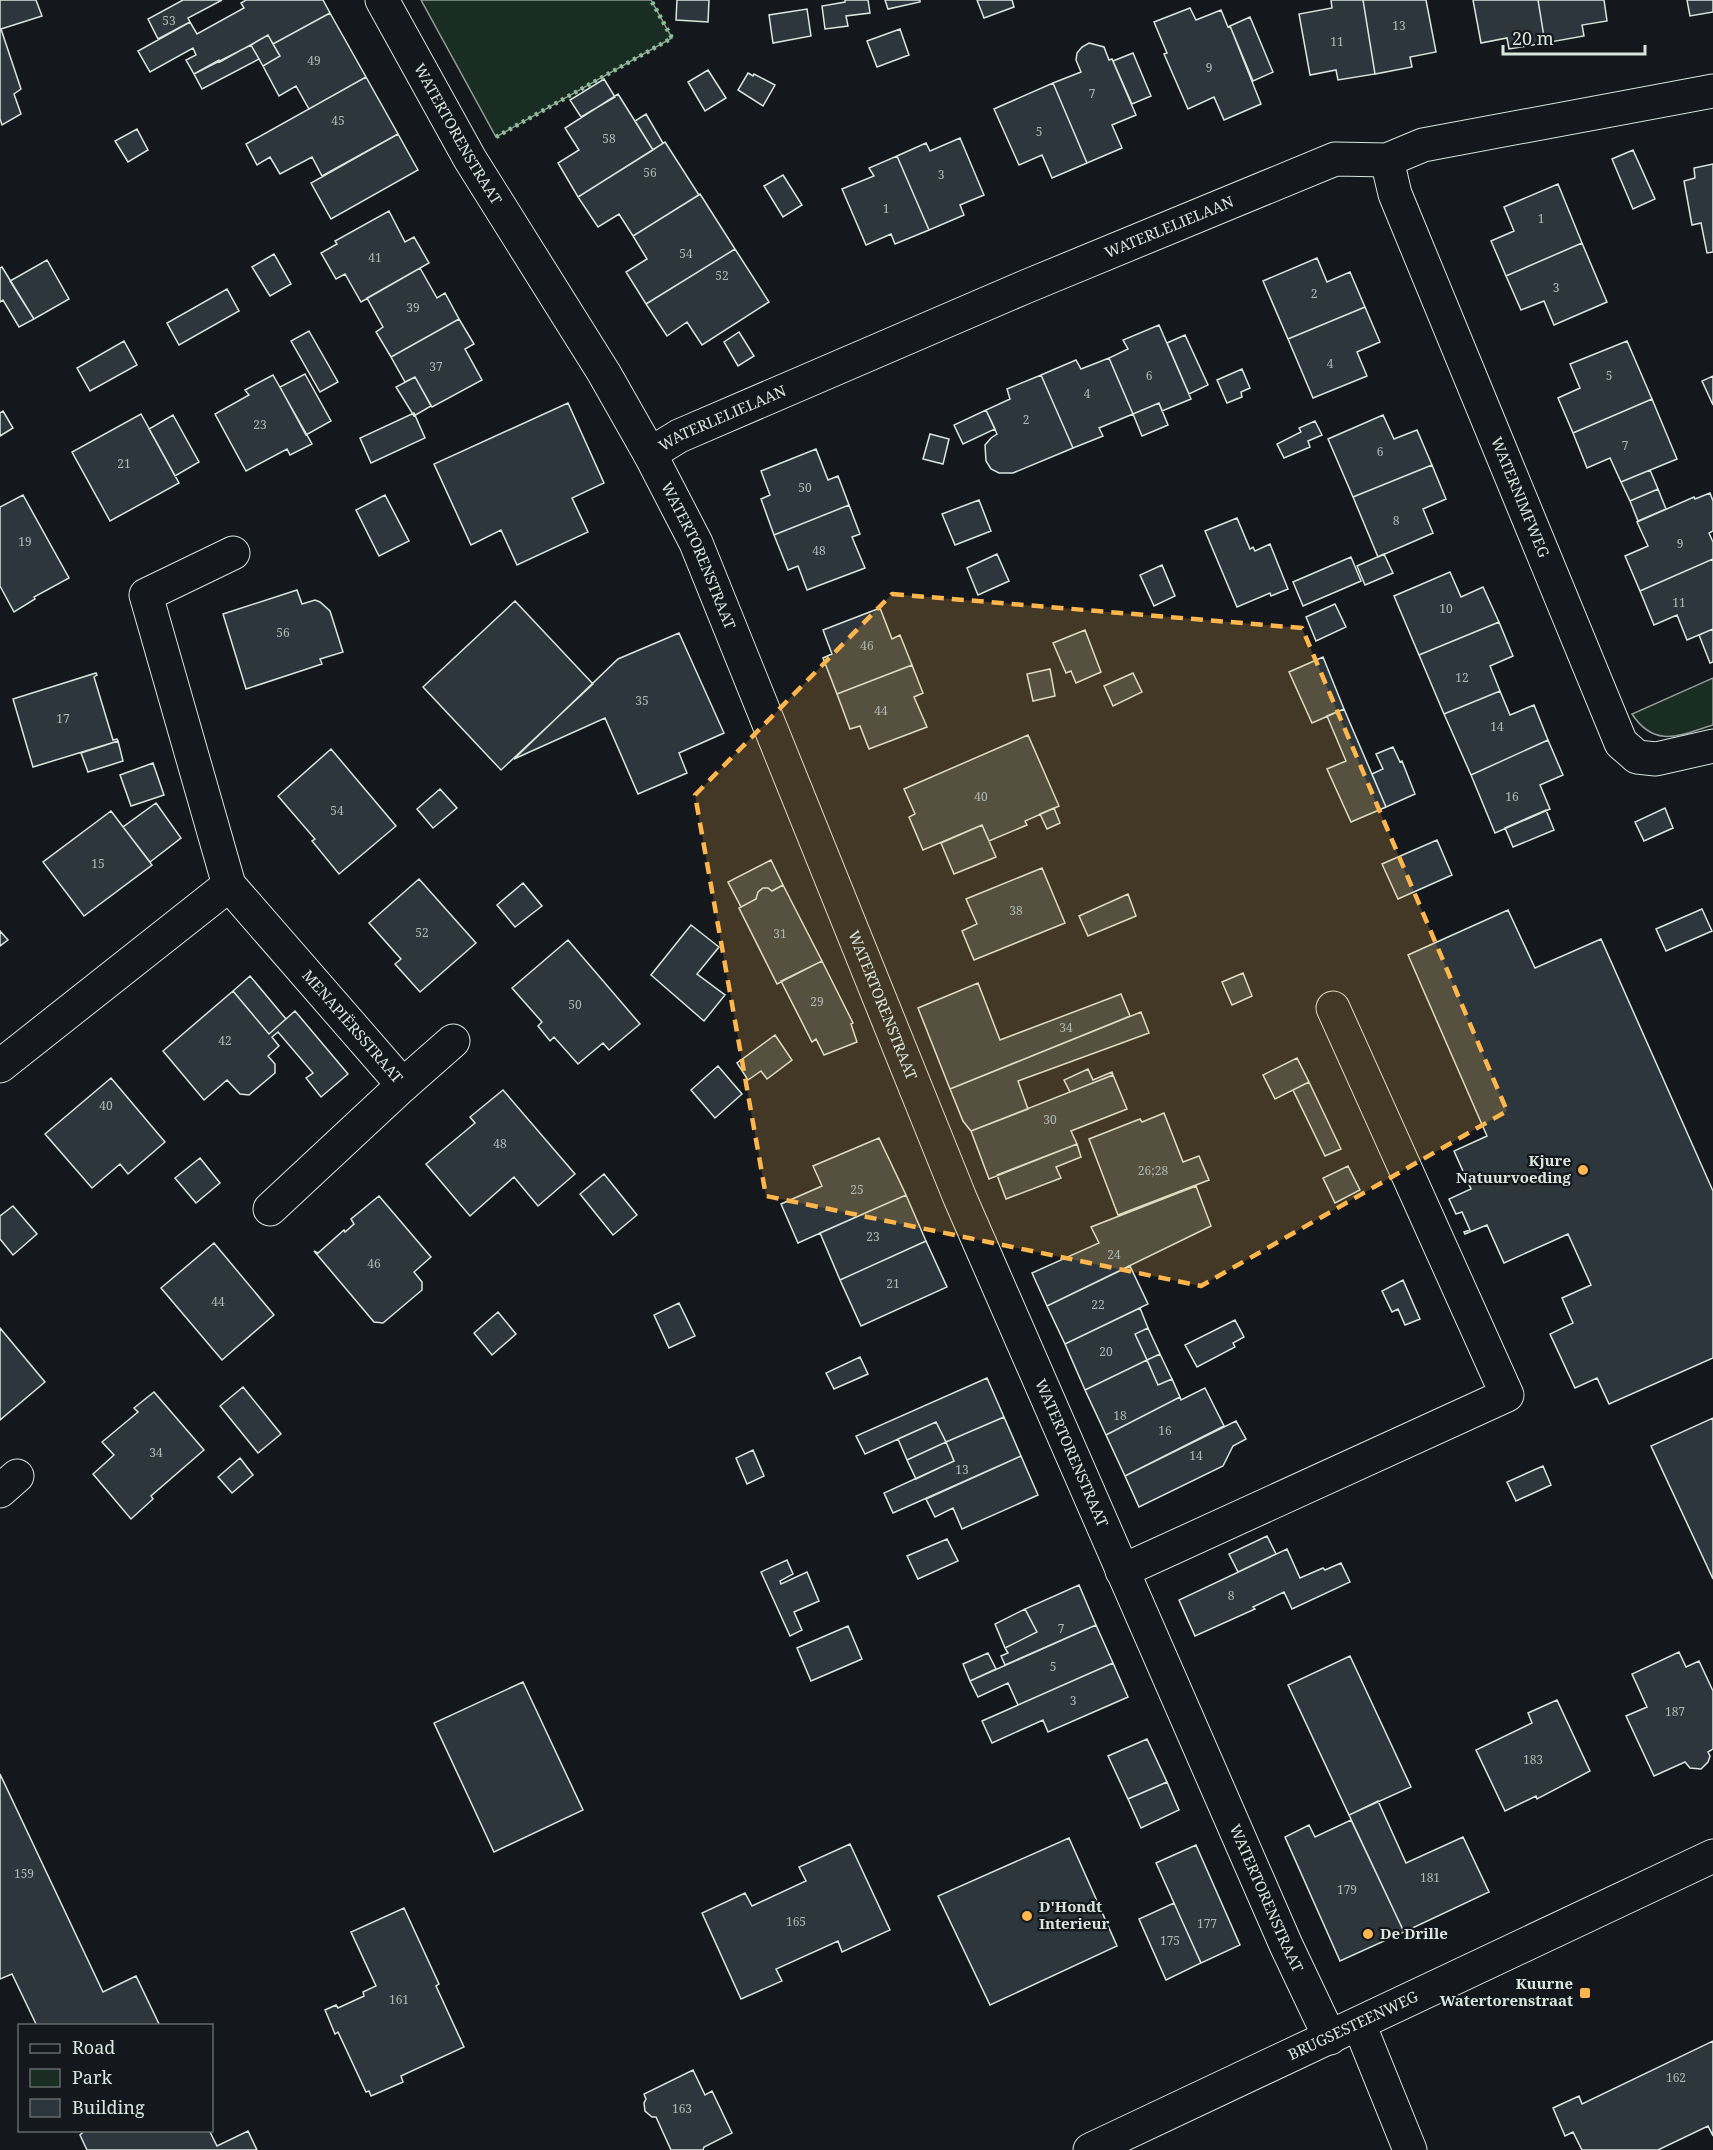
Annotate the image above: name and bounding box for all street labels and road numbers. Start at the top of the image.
street label: WATERTORENSTRAAT [410,60,507,208]
street label: WATERLELIELAAN [1102,191,1237,262]
street label: WATERLELIELAAN [655,380,789,455]
street label: WATERNIMFWEG [1487,434,1555,560]
street label: WATERTORENSTRAAT [657,478,741,632]
street label: WATERTORENSTRAAT [844,927,922,1083]
street label: MENAPIËRSSTRAAT [298,965,408,1087]
street label: WATERTORENSTRAAT [1031,1376,1113,1530]
street label: WATERTORENSTRAAT [1226,1821,1308,1975]
street label: BRUGSESTEENWEG [1284,1986,1421,2064]

